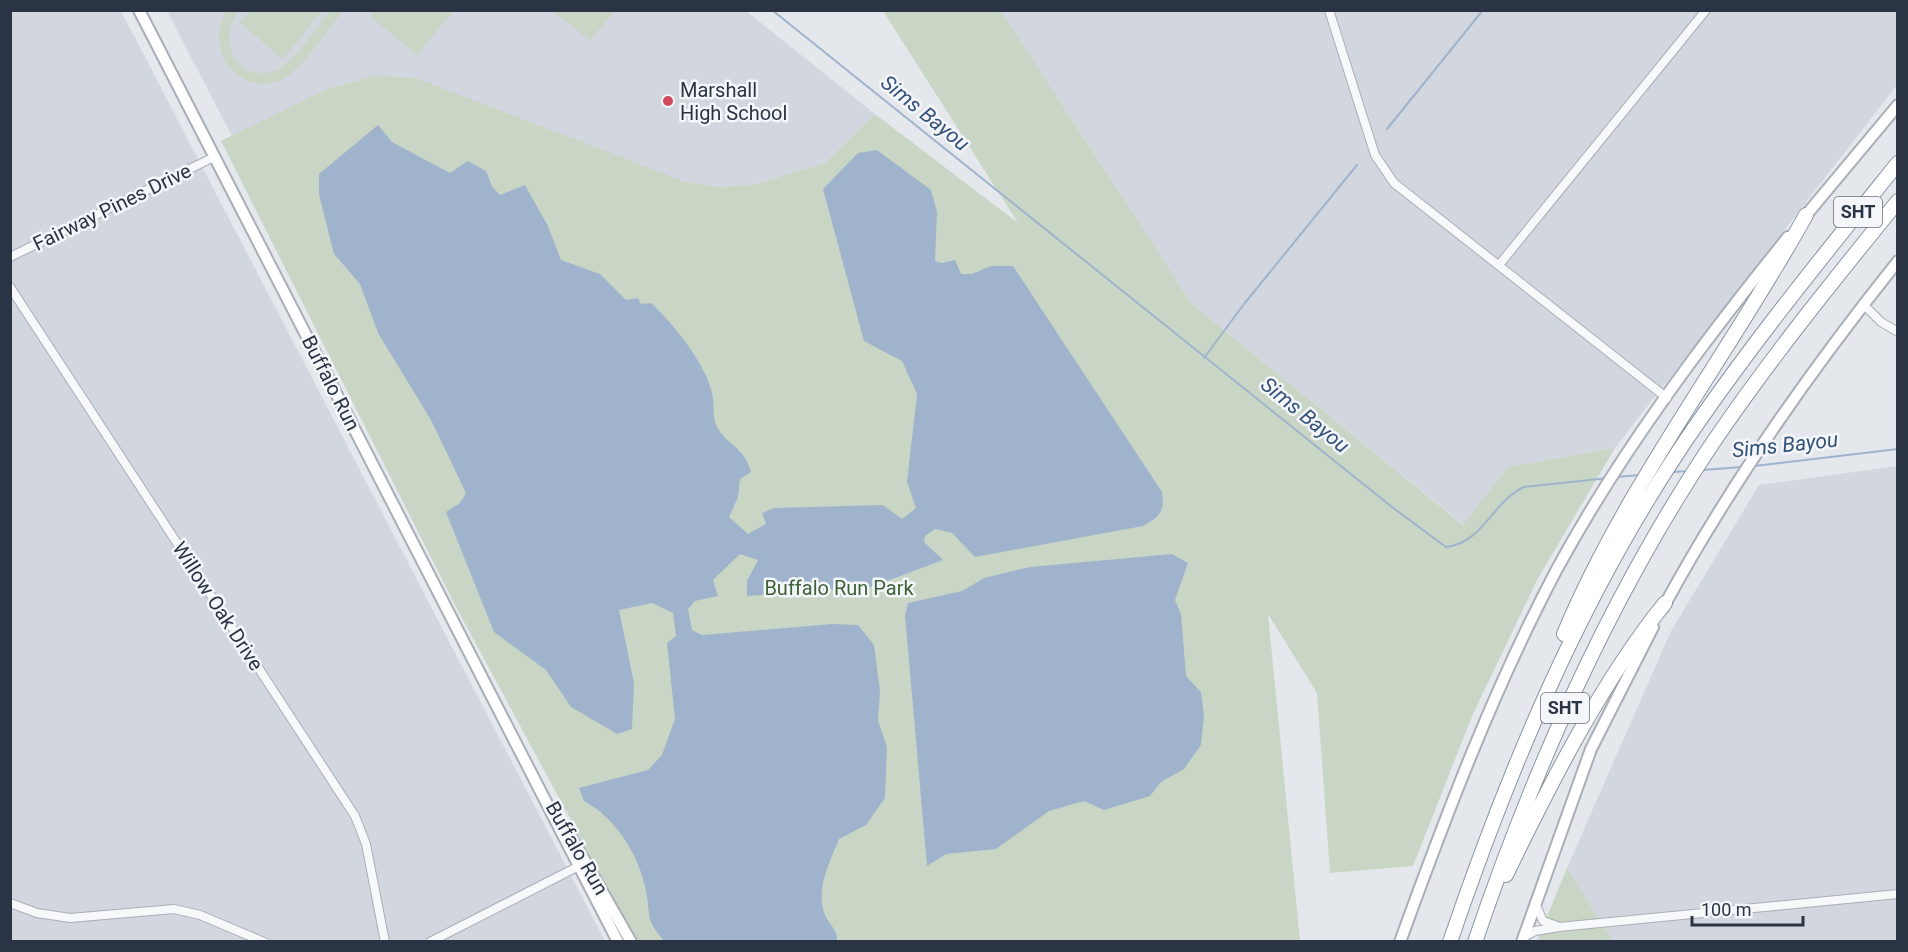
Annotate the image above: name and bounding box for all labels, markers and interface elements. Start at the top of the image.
water label: Sims Bayou [876,70,974,156]
place label: Marshall High School [680,78,787,125]
marker: Marshall High School [661,94,675,108]
street label: Fairway Pines Drive [29,158,195,256]
road number: SHT [1834,197,1882,227]
street label: Buffalo Run [297,331,365,435]
water label: Sims Bayou [1256,372,1354,458]
water label: Sims Bayou [1731,427,1839,463]
street label: Willow Oak Drive [168,537,268,675]
park label: Buffalo Run Park [764,576,914,600]
road number: SHT [1541,693,1589,723]
street label: Buffalo Run [541,797,613,899]
scale bar [1692,889,1803,927]
text: 100 m [1701,899,1752,920]

